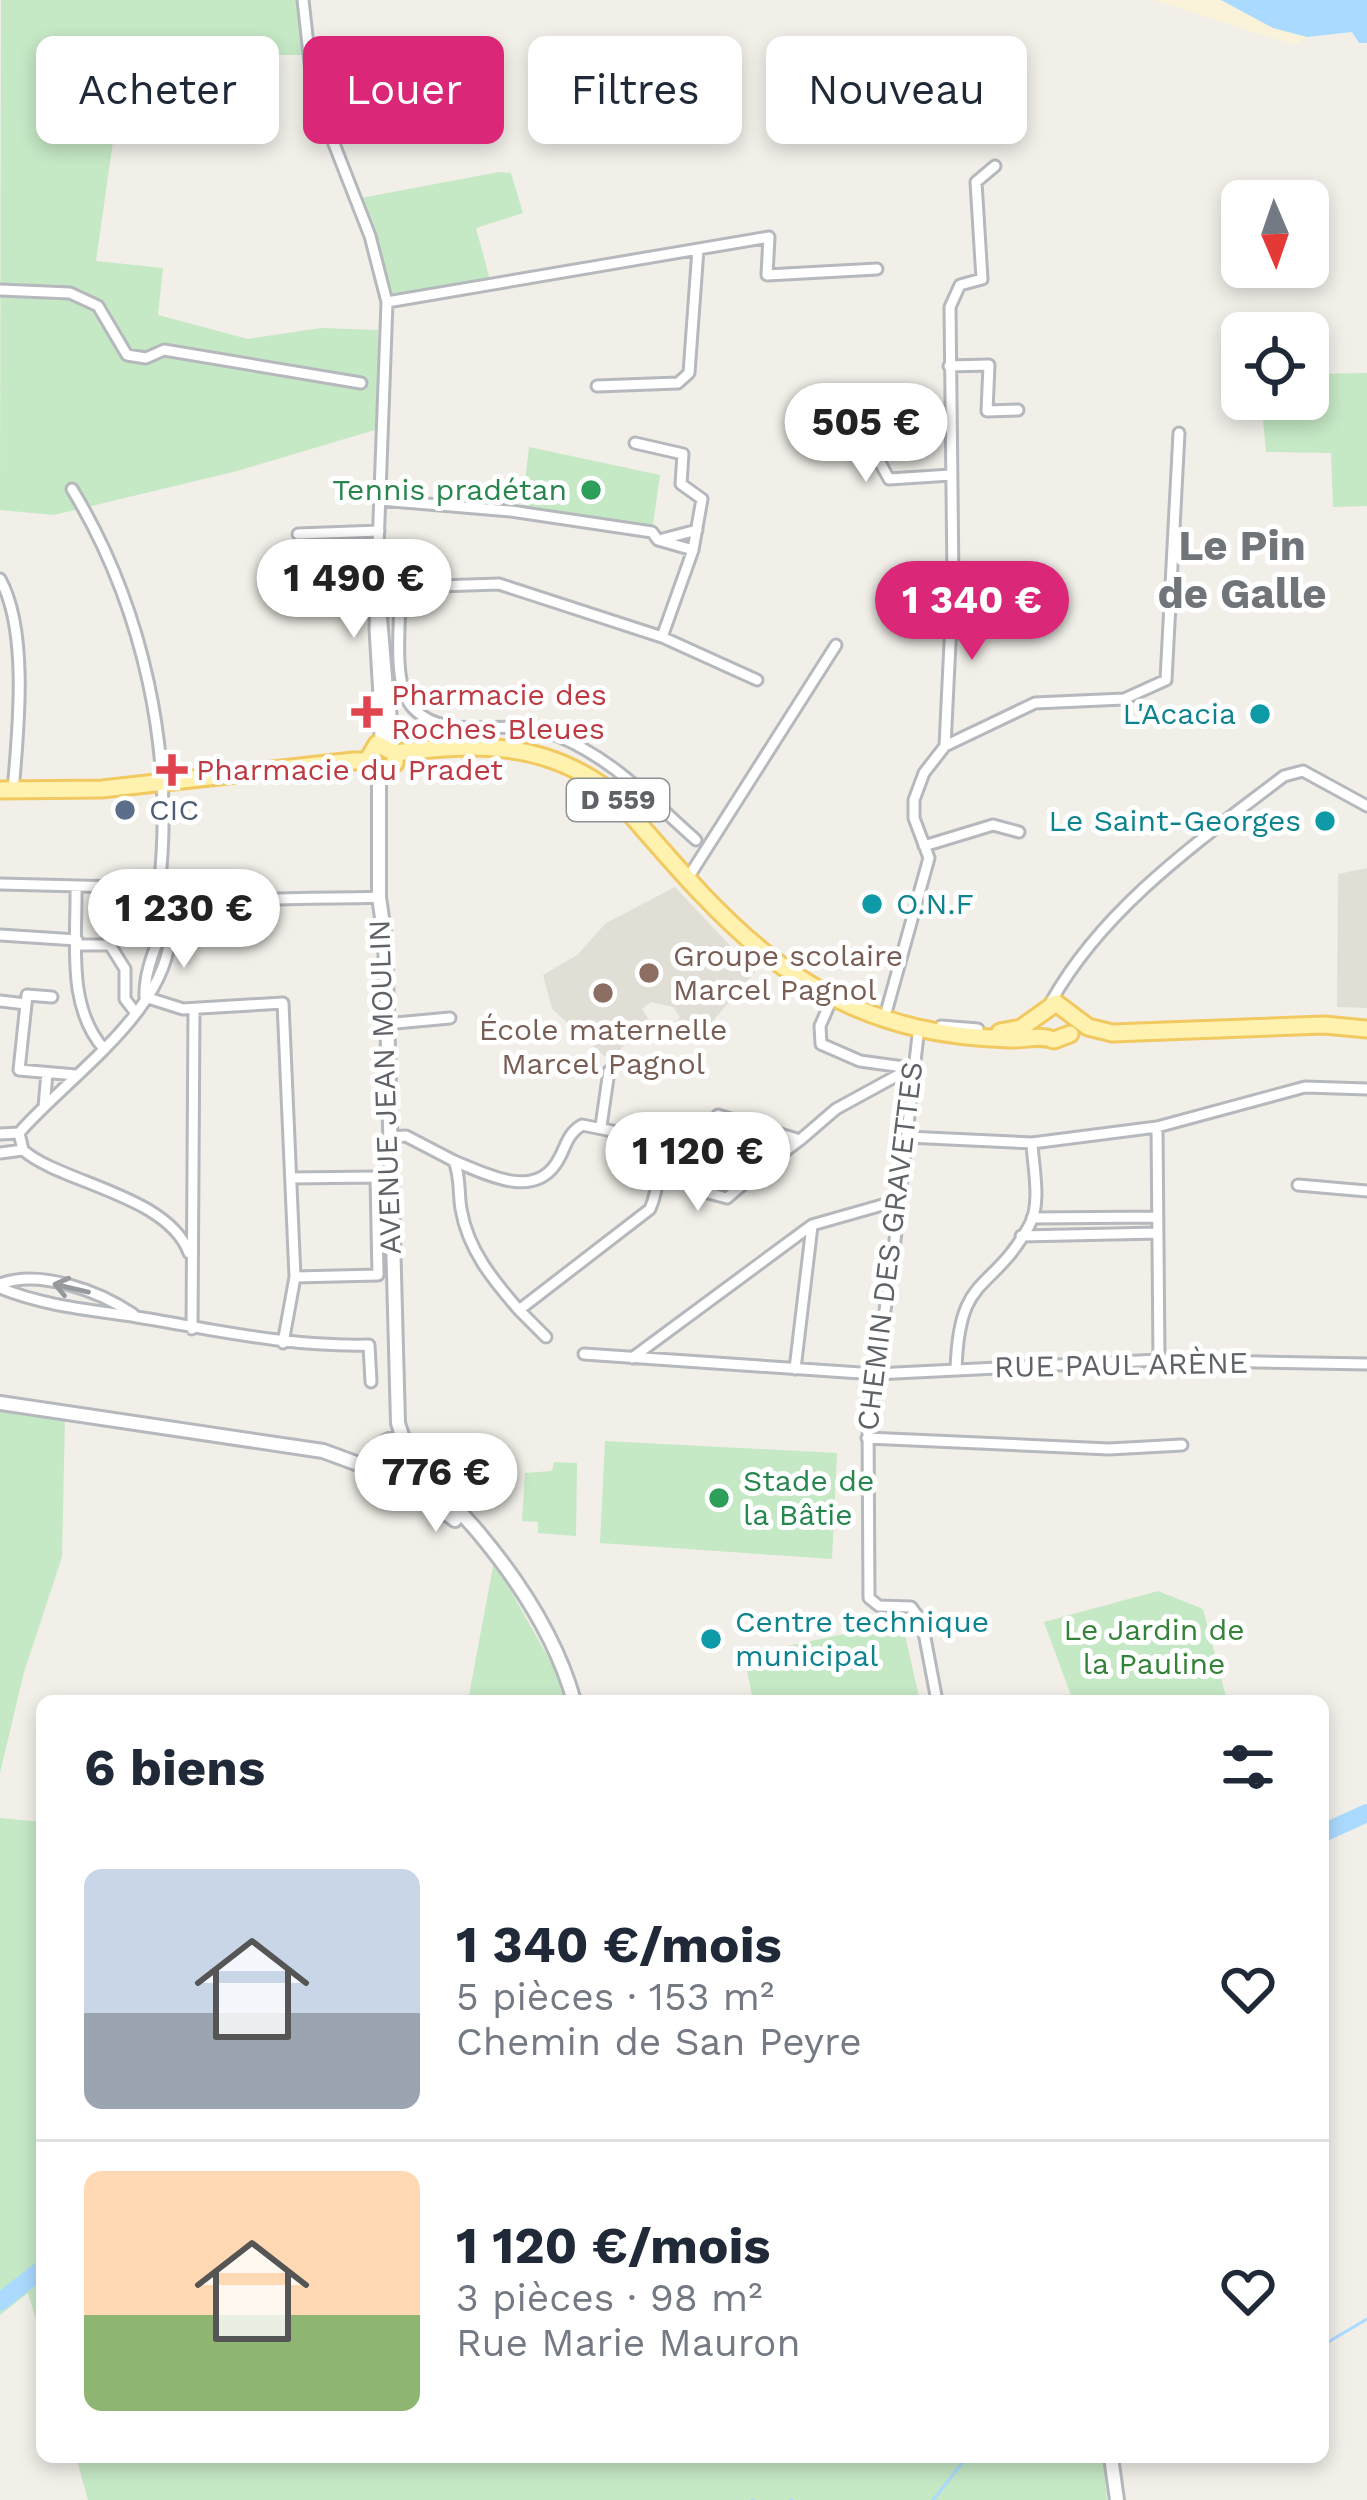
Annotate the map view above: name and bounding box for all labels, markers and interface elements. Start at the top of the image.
chip: Acheter [36,36,279,144]
chip: Louer [303,36,504,144]
chip: Filtres [528,36,742,144]
chip: Nouveau [766,36,1027,144]
north arrow [1221,180,1329,288]
map controls [1221,180,1329,420]
button: locate [1221,312,1329,420]
pin: 505 € [782,383,950,485]
text: 505 € [812,399,920,444]
place label: Tennis pradétan [332,472,567,507]
marker: Tennis pradétan [578,477,604,503]
district label: Le Pin de Galle [1157,521,1327,618]
pin: 1 490 € [243,539,465,641]
text: 1 490 € [284,555,424,600]
pin: 1 340 € [861,561,1083,663]
text: 1 340 € [902,577,1042,622]
place label: Pharmacie des Roches Bleues [391,677,607,746]
place label: L'Acacia [1123,696,1236,731]
marker: Pharmacie des Roches Bleues [354,699,380,725]
marker: L'Acacia [1247,701,1273,727]
place label: Pharmacie du Pradet [196,752,503,787]
marker: Pharmacie du Pradet [159,757,185,783]
road number: D 559 [567,779,669,821]
place label: CIC [149,792,199,827]
marker: CIC [112,797,138,823]
place label: Le Saint-Georges [1049,803,1301,838]
marker: Le Saint-Georges [1312,808,1338,834]
pin: 1 230 € [73,869,295,971]
text: 1 230 € [115,885,253,930]
place label: O.N.F [896,886,974,921]
marker: O.N.F [859,891,885,917]
street label: AVENUE JEAN MOULIN [361,919,408,1255]
place label: Groupe scolaire Marcel Pagnol [673,938,903,1007]
marker: Groupe scolaire Marcel Pagnol [636,960,662,986]
marker: École maternelle Marcel Pagnol [590,980,616,1006]
place label: École maternelle Marcel Pagnol [479,1012,727,1081]
street label: CHEMIN DES GRAVETTES [849,1059,930,1432]
pin: 1 120 € [587,1112,809,1214]
text: 1 120 € [632,1128,764,1173]
one-way arrow [53,1276,91,1299]
street label: RUE PAUL ARÈNE [994,1345,1248,1384]
pin: 776 € [352,1433,520,1535]
text: 776 € [382,1449,490,1494]
place label: Stade de la Bâtie [743,1463,874,1532]
marker: Stade de la Bâtie [706,1485,732,1511]
place label: Centre technique municipal [735,1604,989,1673]
park label: Le Jardin de la Pauline [1063,1612,1245,1681]
marker: Centre technique municipal [698,1626,724,1652]
icon: filters [1215,1734,1281,1800]
text: 6 biens [84,1738,265,1797]
text: 1 340 €/mois [456,1915,782,1974]
icon: home [180,1917,324,2061]
icon: heart [1215,1956,1281,2022]
text: 5 pièces · 153 m² [456,1974,774,2019]
text: Chemin de San Peyre [456,2019,862,2064]
text: 1 120 €/mois [456,2216,770,2275]
icon: home [180,2219,324,2363]
icon: heart [1215,2258,1281,2324]
text: 3 pièces · 98 m² [456,2275,762,2320]
text: Rue Marie Mauron [456,2320,801,2365]

